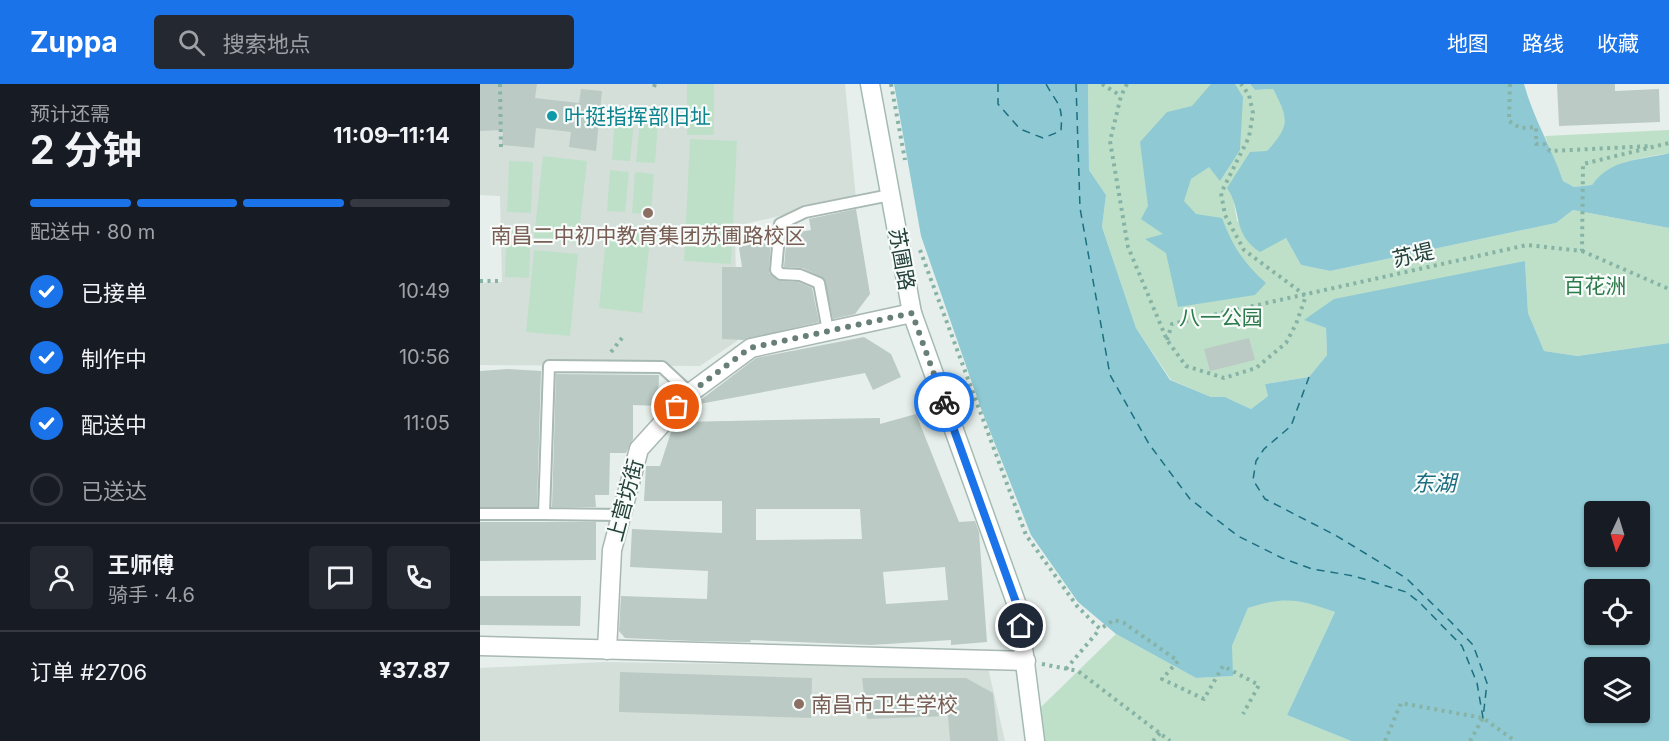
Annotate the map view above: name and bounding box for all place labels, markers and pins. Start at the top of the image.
place label: 叶挺指挥部旧址 [564,104,711,129]
marker: 叶挺指挥部旧址 [545,109,559,123]
marker: 南昌二中初中教育集团苏圃路校区 [641,206,655,220]
place label: 南昌二中初中教育集团苏圃路校区 [491,223,806,248]
pin [651,381,702,432]
pin [995,600,1046,651]
place label: 南昌市卫生学校 [811,692,958,717]
marker: 南昌市卫生学校 [792,697,806,711]

